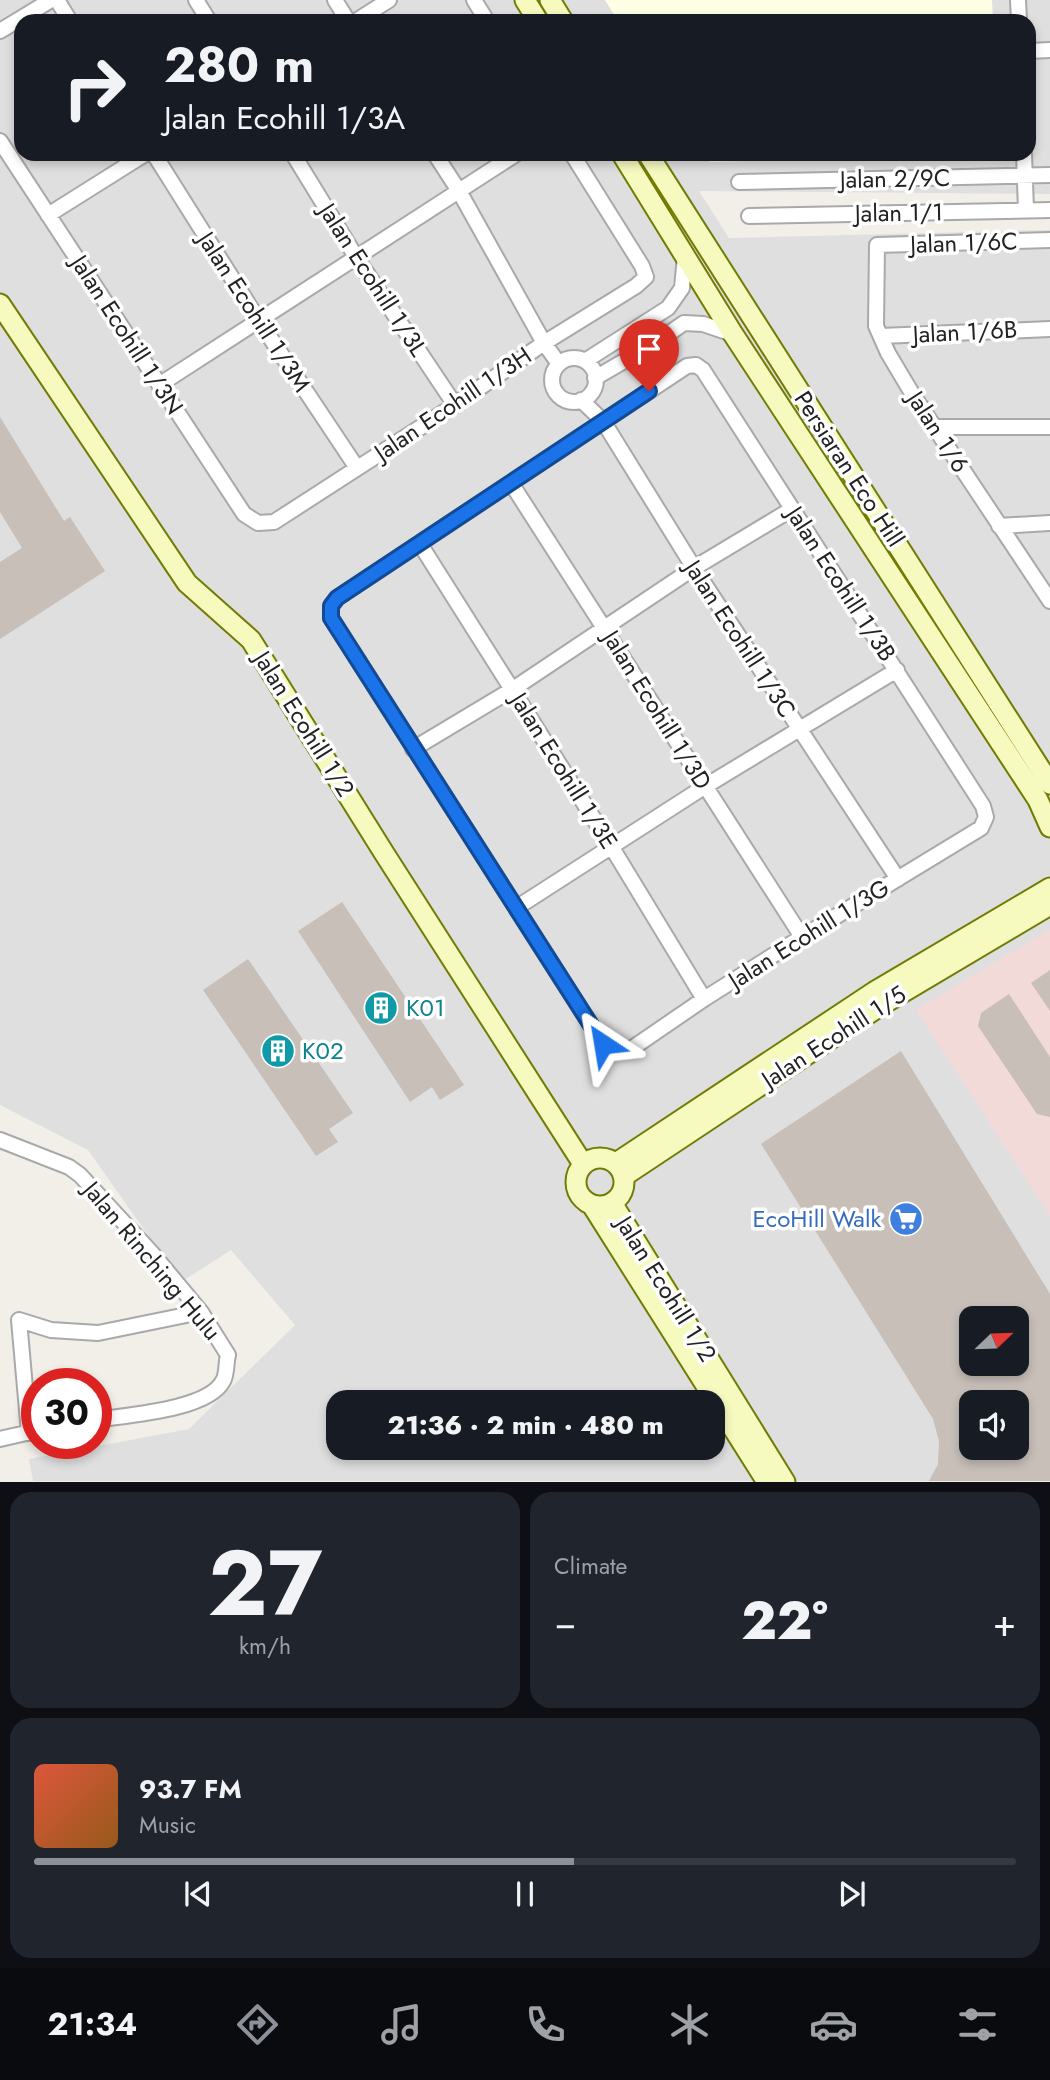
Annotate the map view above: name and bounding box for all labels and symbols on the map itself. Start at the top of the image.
street label: Jalan 2/9C [836,160,951,197]
street label: Jalan Ecohill 1/3L [309,194,436,363]
street label: Jalan 1/1 [852,194,943,231]
street label: Jalan Ecohill 1/3M [188,222,319,399]
street label: Jalan 1/6C [907,223,1018,262]
street label: Jalan Ecohill 1/3N [61,246,192,421]
street label: Jalan 1/6B [909,311,1018,352]
pin [619,319,679,391]
street label: Jalan Ecohill 1/3H [365,338,538,471]
street label: Jalan 1/6 [897,381,978,479]
street label: Persiaran Eco Hill [786,384,913,554]
street label: Jalan Ecohill 1/3B [776,497,905,668]
street label: Jalan Ecohill 1/3C [675,550,805,724]
street label: Jalan Ecohill 1/3D [593,621,720,796]
street label: Jalan Ecohill 1/2 [244,642,363,803]
street label: Jalan Ecohill 1/3E [501,683,627,856]
street label: Jalan Ecohill 1/3G [719,870,896,999]
street label: Jalan Ecohill 1/5 [752,977,913,1098]
building icon: K01 [362,989,400,1027]
place label: K01 [406,990,445,1025]
position arrow [566,1007,640,1081]
building icon: K02 [259,1032,297,1070]
place label: K02 [302,1033,344,1068]
street label: Jalan Rinching Hulu [73,1171,229,1348]
supermarket icon: EcoHill Walk [887,1200,925,1238]
place label: EcoHill Walk [753,1201,881,1236]
street label: Jalan Ecohill 1/2 [606,1207,725,1368]
north arrow [959,1306,1029,1376]
speed limit sign: 30 [21,1368,112,1459]

